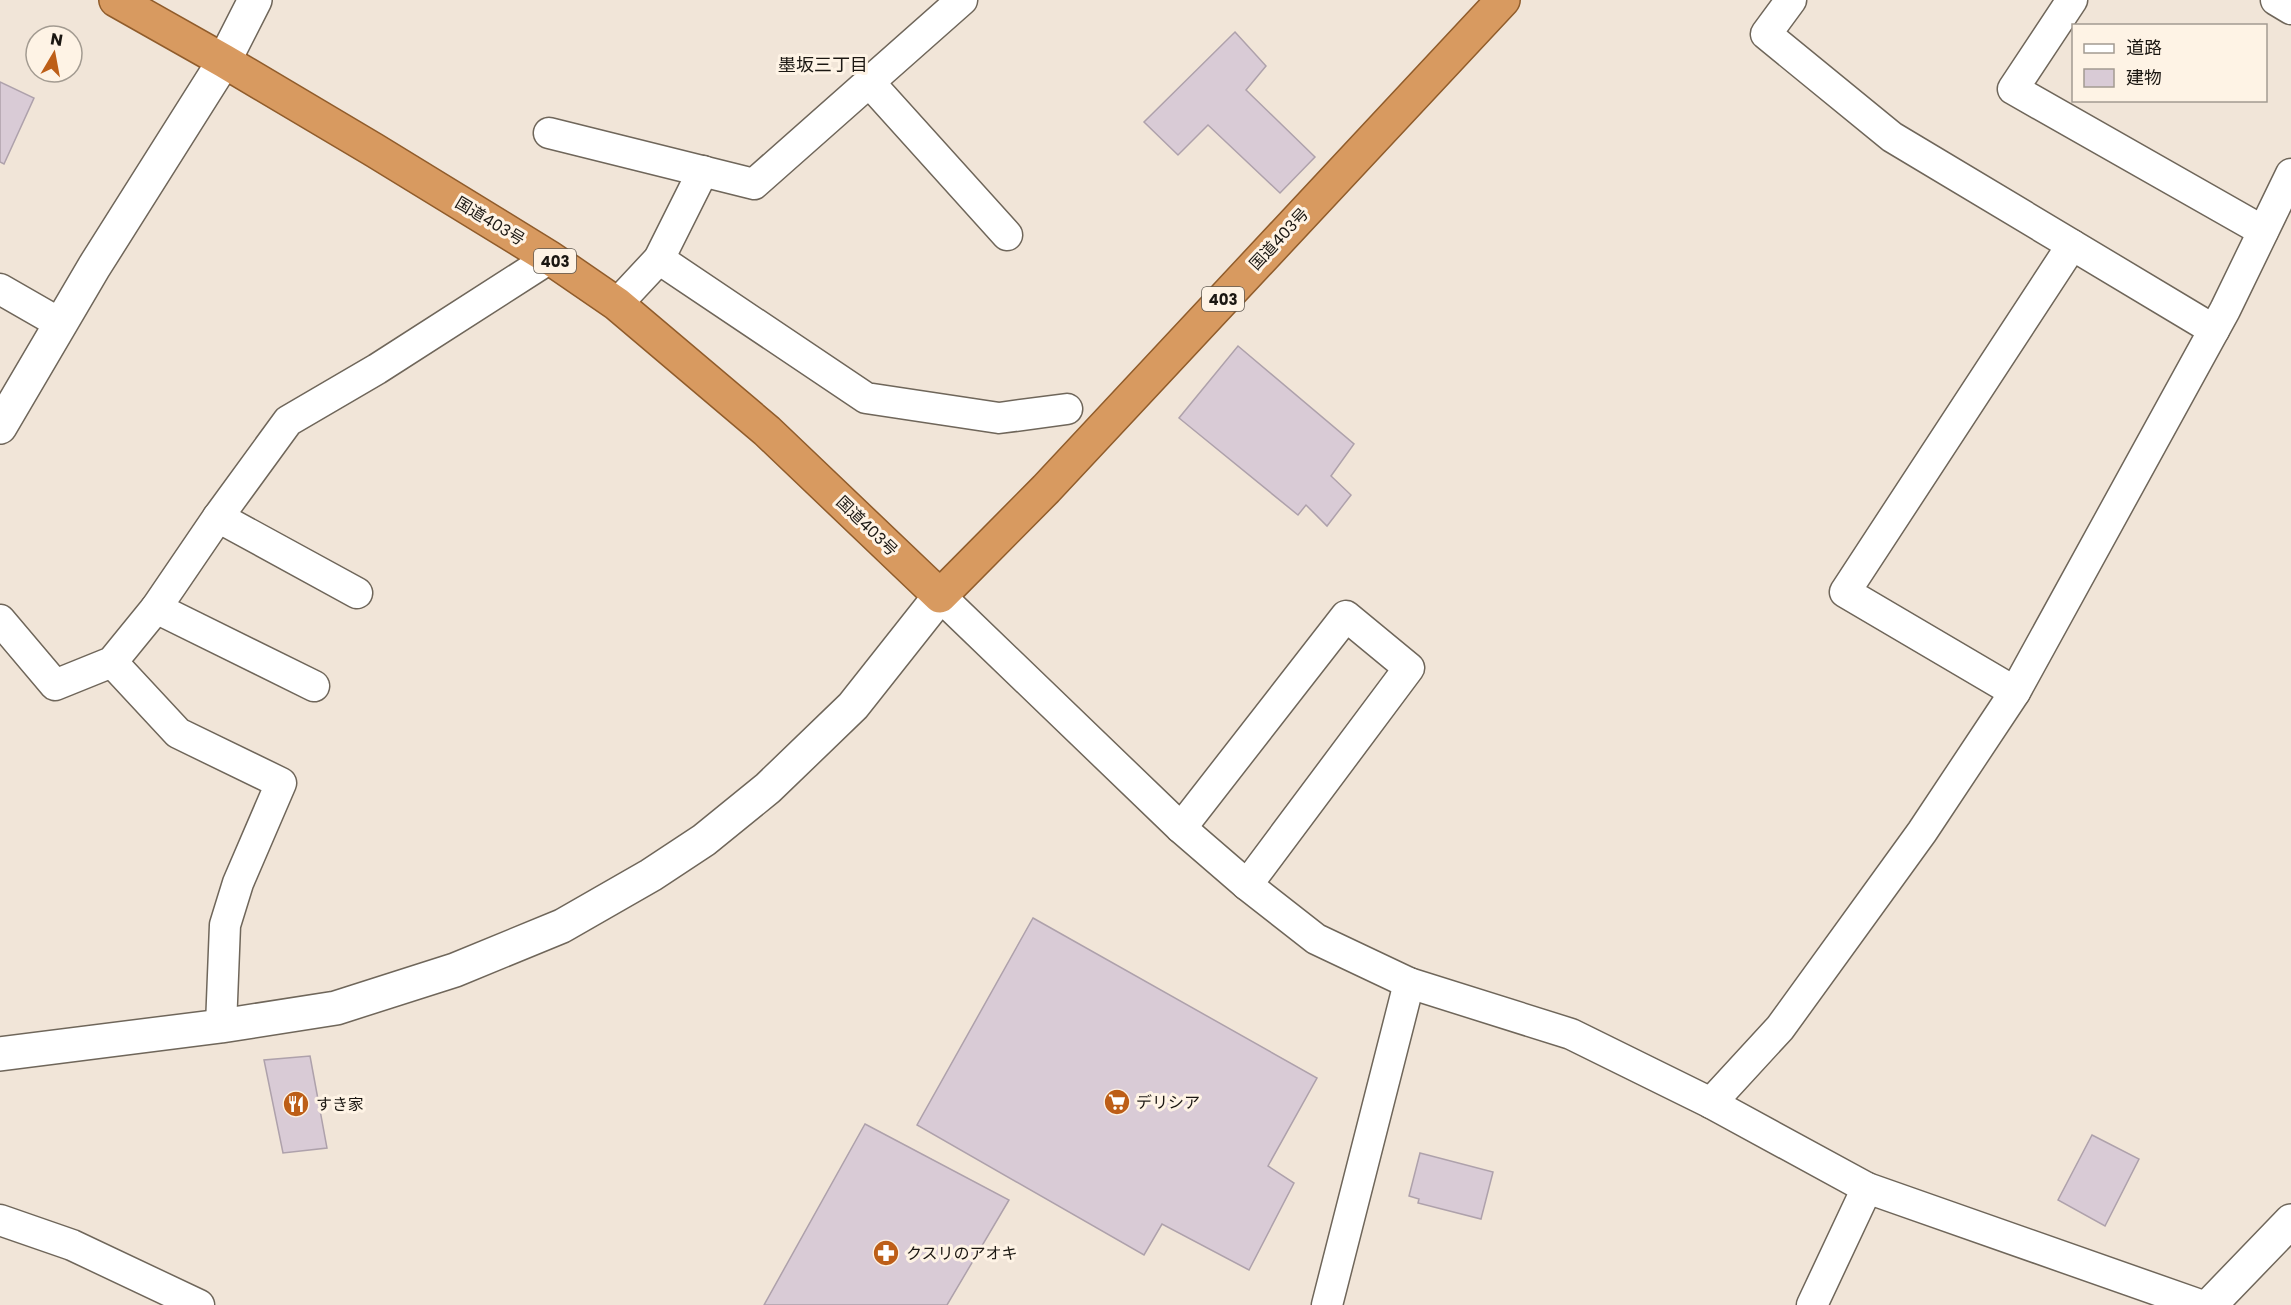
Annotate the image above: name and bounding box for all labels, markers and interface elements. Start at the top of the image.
north arrow [24,24,84,84]
legend [2072,24,2267,102]
text: N [49,27,64,52]
text: 道路 [2126,35,2162,60]
district label: 墨坂三丁目 [778,52,868,77]
text: 建物 [2126,65,2162,90]
street label: 国道403号 [451,191,529,251]
street label: 国道403号 [1244,203,1314,275]
road number: 403 [534,249,576,273]
road number: 403 [1202,287,1244,311]
street label: 国道403号 [831,491,903,561]
supermarket icon: デリシア [1102,1087,1132,1117]
restaurant icon: すき家 [281,1089,311,1119]
place label: デリシア [1136,1091,1200,1114]
place label: すき家 [316,1093,364,1116]
pharmacy icon: クスリのアオキ [871,1238,901,1268]
place label: クスリのアオキ [906,1242,1018,1265]

